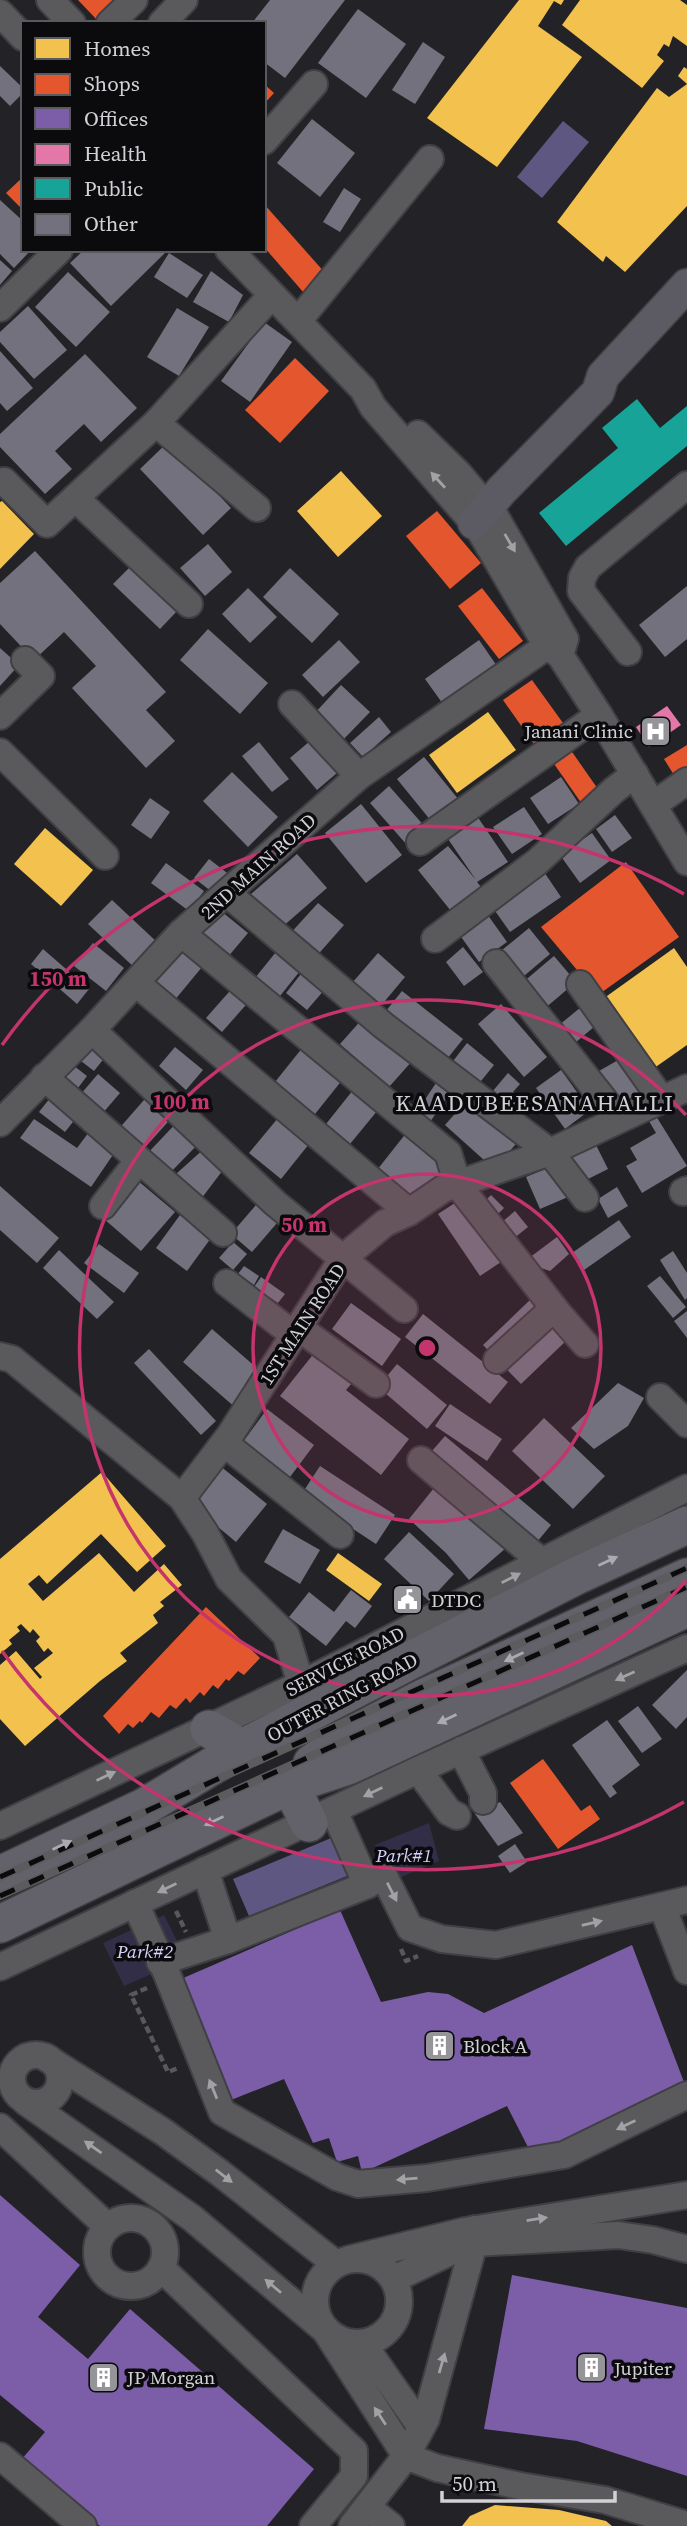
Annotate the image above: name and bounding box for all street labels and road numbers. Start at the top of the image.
street label: 2ND MAIN ROAD [195,807,321,925]
street label: 1ST MAIN ROAD [253,1258,351,1390]
street label: SERVICE ROAD [281,1620,409,1702]
street label: OUTER RING ROAD [262,1646,422,1748]

